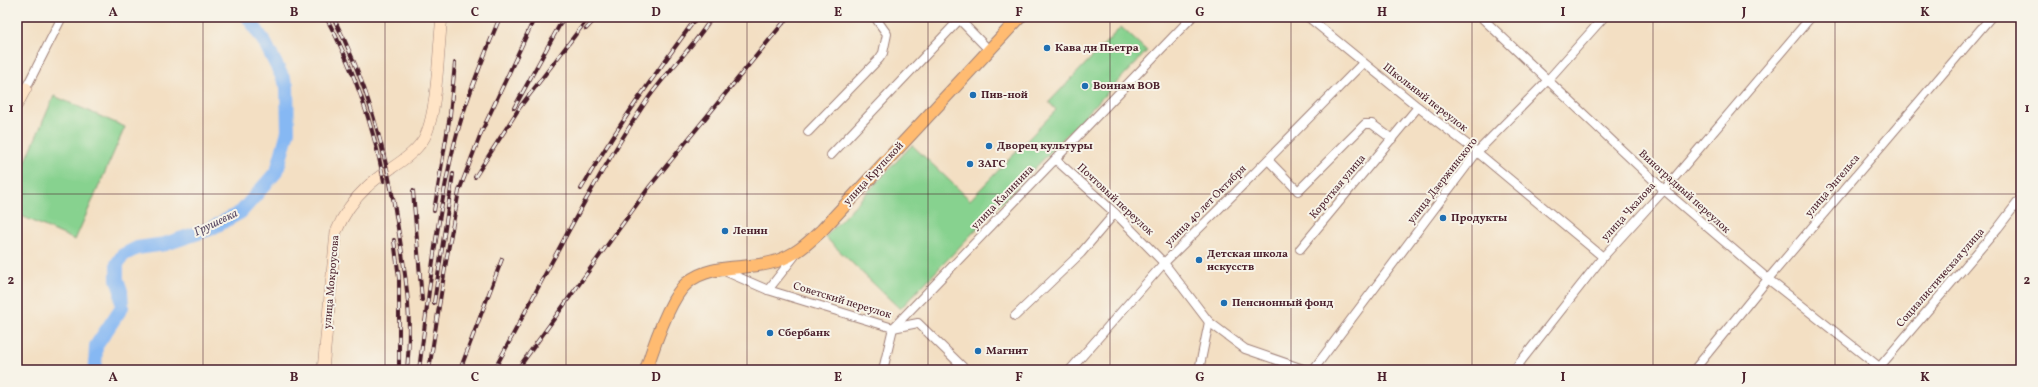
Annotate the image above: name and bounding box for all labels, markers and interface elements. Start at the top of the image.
text: A [108,4,118,22]
text: B [290,4,299,22]
text: C [471,4,479,22]
text: D [651,4,661,22]
text: E [834,4,842,22]
text: F [1015,4,1023,22]
text: G [1195,4,1205,22]
text: H [1377,4,1387,22]
text: I [1561,4,1566,22]
text: J [1741,4,1747,22]
text: K [1920,4,1930,22]
place label: Кава ди Пьетра [1055,41,1139,56]
marker: Кава ди Пьетра [1042,43,1052,53]
street label: Школьный переулок [1380,60,1471,136]
place label: Воинам ВОВ [1093,79,1160,94]
marker: Воинам ВОВ [1080,81,1090,91]
place label: Пив-ной [981,88,1028,103]
marker: Пив-ной [968,90,978,100]
text: 1 [8,100,14,118]
text: 1 [2024,100,2030,118]
street label: улица Дзержинского [1404,135,1482,227]
street label: улица Крупской [841,139,908,209]
place label: Дворец культуры [997,139,1093,154]
marker: Дворец культуры [984,141,994,151]
street label: Виноградный переулок [1635,147,1733,237]
street label: Короткая улица [1307,151,1370,222]
street label: улица Энгельса [1802,151,1864,221]
place label: ЗАГС [978,157,1005,172]
marker: ЗАГС [965,159,975,169]
street label: Почтовый переулок [1073,160,1157,240]
street label: улица Калинина [968,162,1038,233]
street label: улица 40 лет Октября [1162,162,1250,250]
street label: улица Чкалова [1598,179,1660,245]
water label: Грушевка [191,205,241,240]
place label: Продукты [1451,211,1507,226]
marker: Продукты [1438,213,1448,223]
place label: Ленин [733,224,768,239]
street label: Социалистическая улица [1894,225,1989,331]
marker: Ленин [720,226,730,236]
street label: улица Мокроусова [320,234,344,330]
place label: Детская школа искусств [1207,247,1288,275]
marker: Детская школа искусств [1194,255,1204,265]
text: 2 [8,272,15,290]
text: 2 [2024,272,2031,290]
street label: Советский переулок [791,279,893,323]
place label: Пенсионный фонд [1232,296,1333,311]
marker: Пенсионный фонд [1219,298,1229,308]
place label: Сбербанк [778,326,830,341]
marker: Сбербанк [765,328,775,338]
place label: Магнит [986,344,1028,359]
marker: Магнит [973,346,983,356]
text: A [108,369,118,387]
text: B [290,369,299,387]
text: C [471,369,479,387]
text: D [651,369,661,387]
text: E [834,369,842,387]
text: F [1015,369,1023,387]
text: G [1195,369,1205,387]
text: H [1377,369,1387,387]
text: I [1561,369,1566,387]
text: J [1741,369,1747,387]
text: K [1920,369,1930,387]

